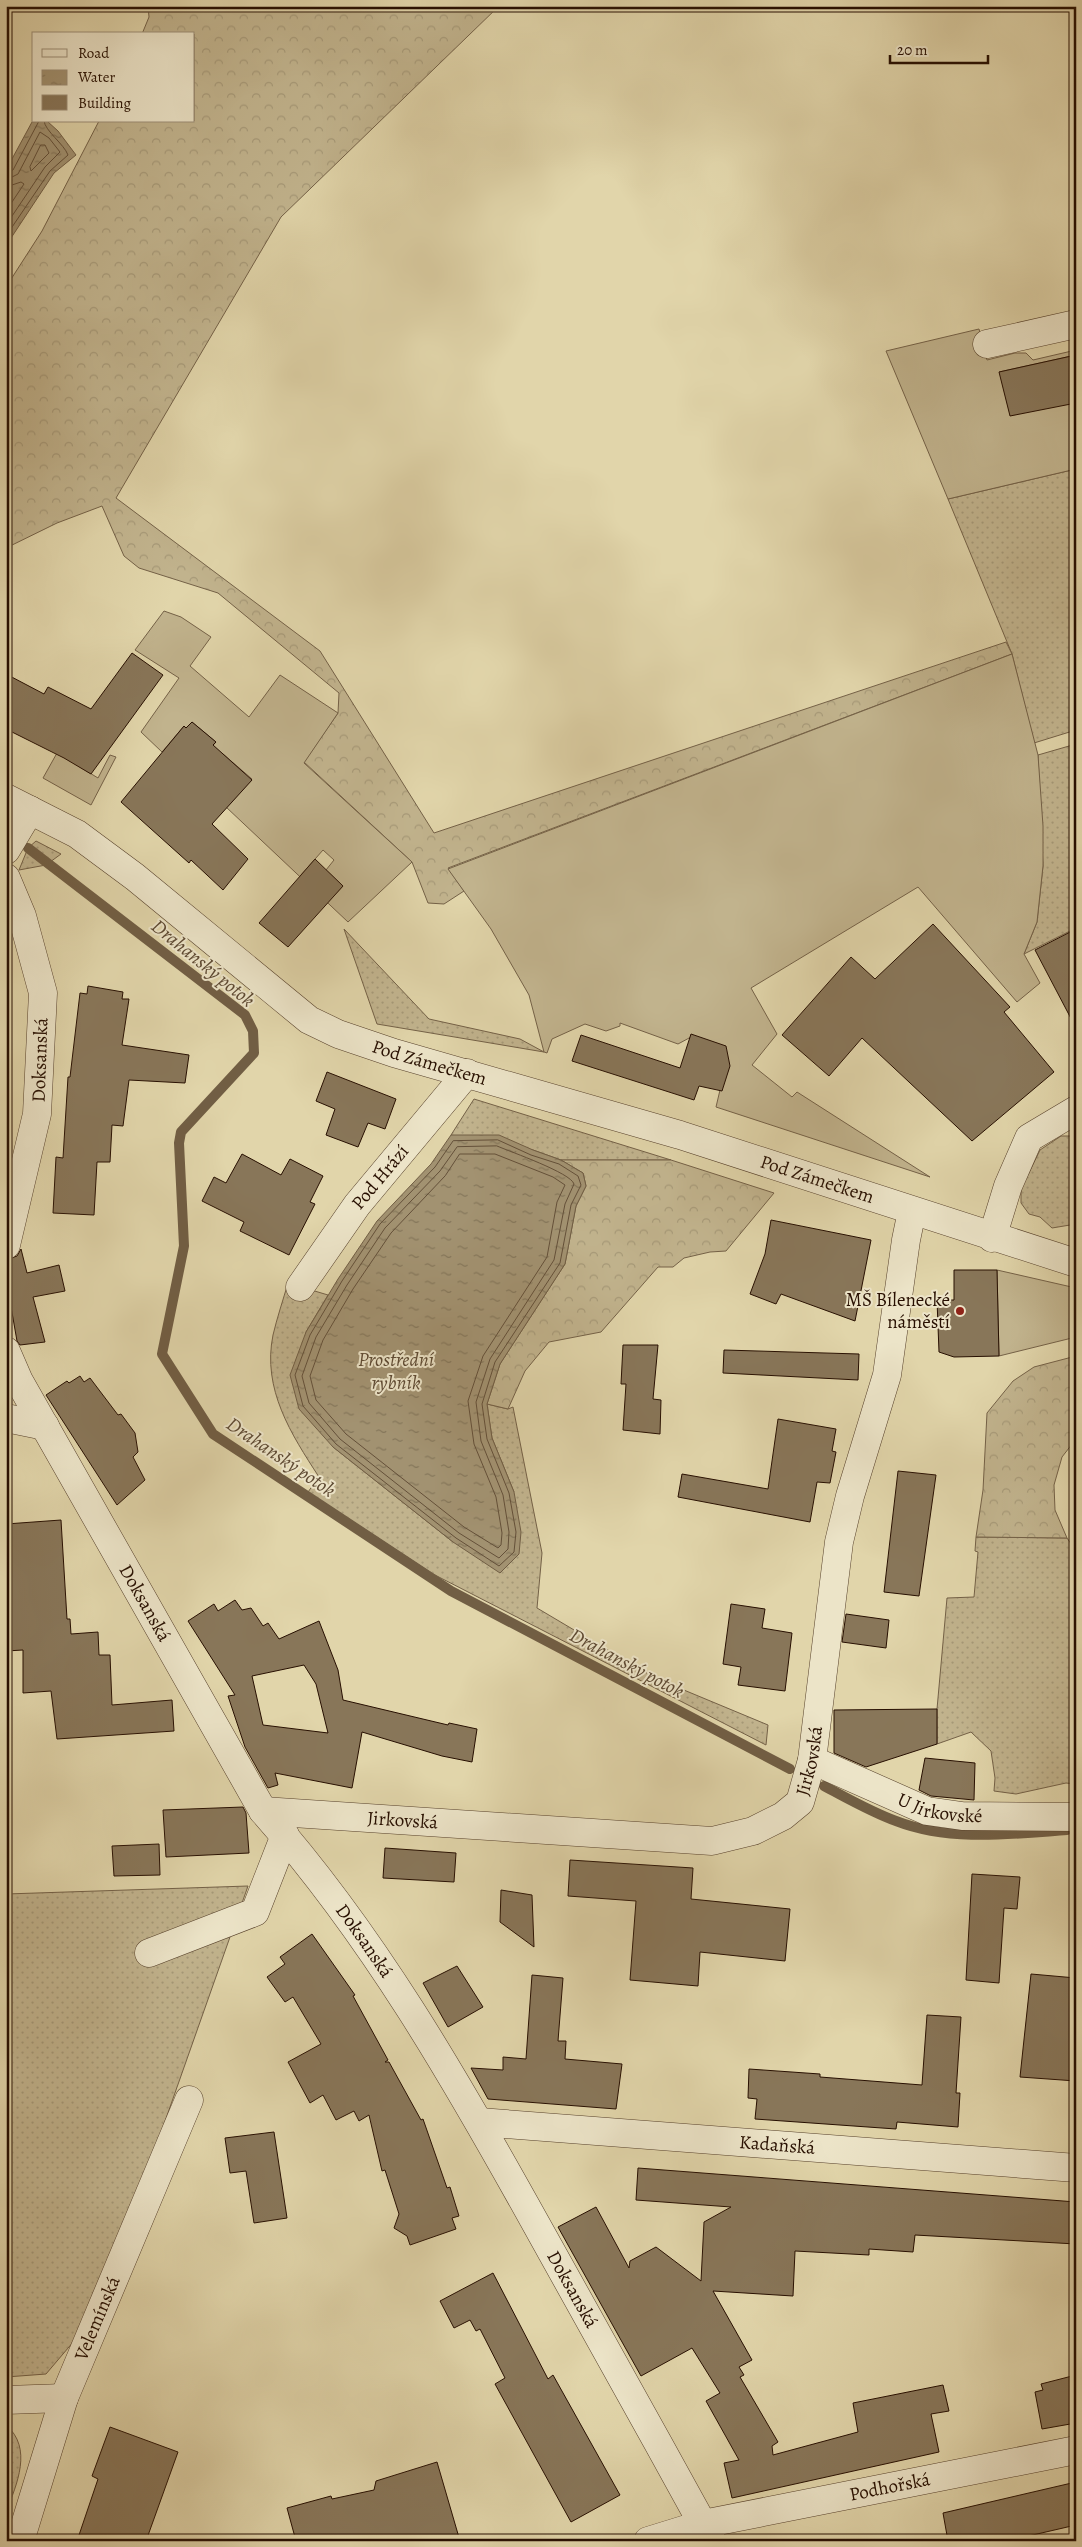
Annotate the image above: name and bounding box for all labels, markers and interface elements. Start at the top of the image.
legend [32,32,195,122]
scale bar [890,32,987,64]
text: 20 m [897,40,928,60]
text: Road [78,43,110,63]
text: Water [77,67,115,87]
text: Building [78,93,131,113]
water label: Drahanský potok [145,913,261,1013]
street label: Doksanská [26,1017,54,1103]
street label: Pod Zámečkem [368,1033,490,1092]
street label: Pod Hrází [345,1139,415,1215]
street label: Pod Zámečkem [757,1149,878,1210]
place label: MŠ Bílenecké náměstí [846,1287,950,1335]
marker: MŠ Bílenecké náměstí [954,1305,966,1317]
water label: Prostřední rybník [358,1346,435,1396]
water label: Drahanský potok [221,1411,341,1504]
street label: Doksanská [113,1560,177,1646]
water label: Drahanský potok [565,1621,689,1705]
street label: Jirkovská [789,1725,829,1799]
street label: U Jirkovské [893,1786,983,1829]
street label: Jirkovská [367,1805,439,1836]
street label: Doksanská [329,1899,399,1983]
street label: Kadaňská [738,2129,816,2161]
street label: Doksanská [540,2246,605,2333]
street label: Velemínská [68,2272,127,2365]
street label: Podhořská [847,2466,933,2508]

